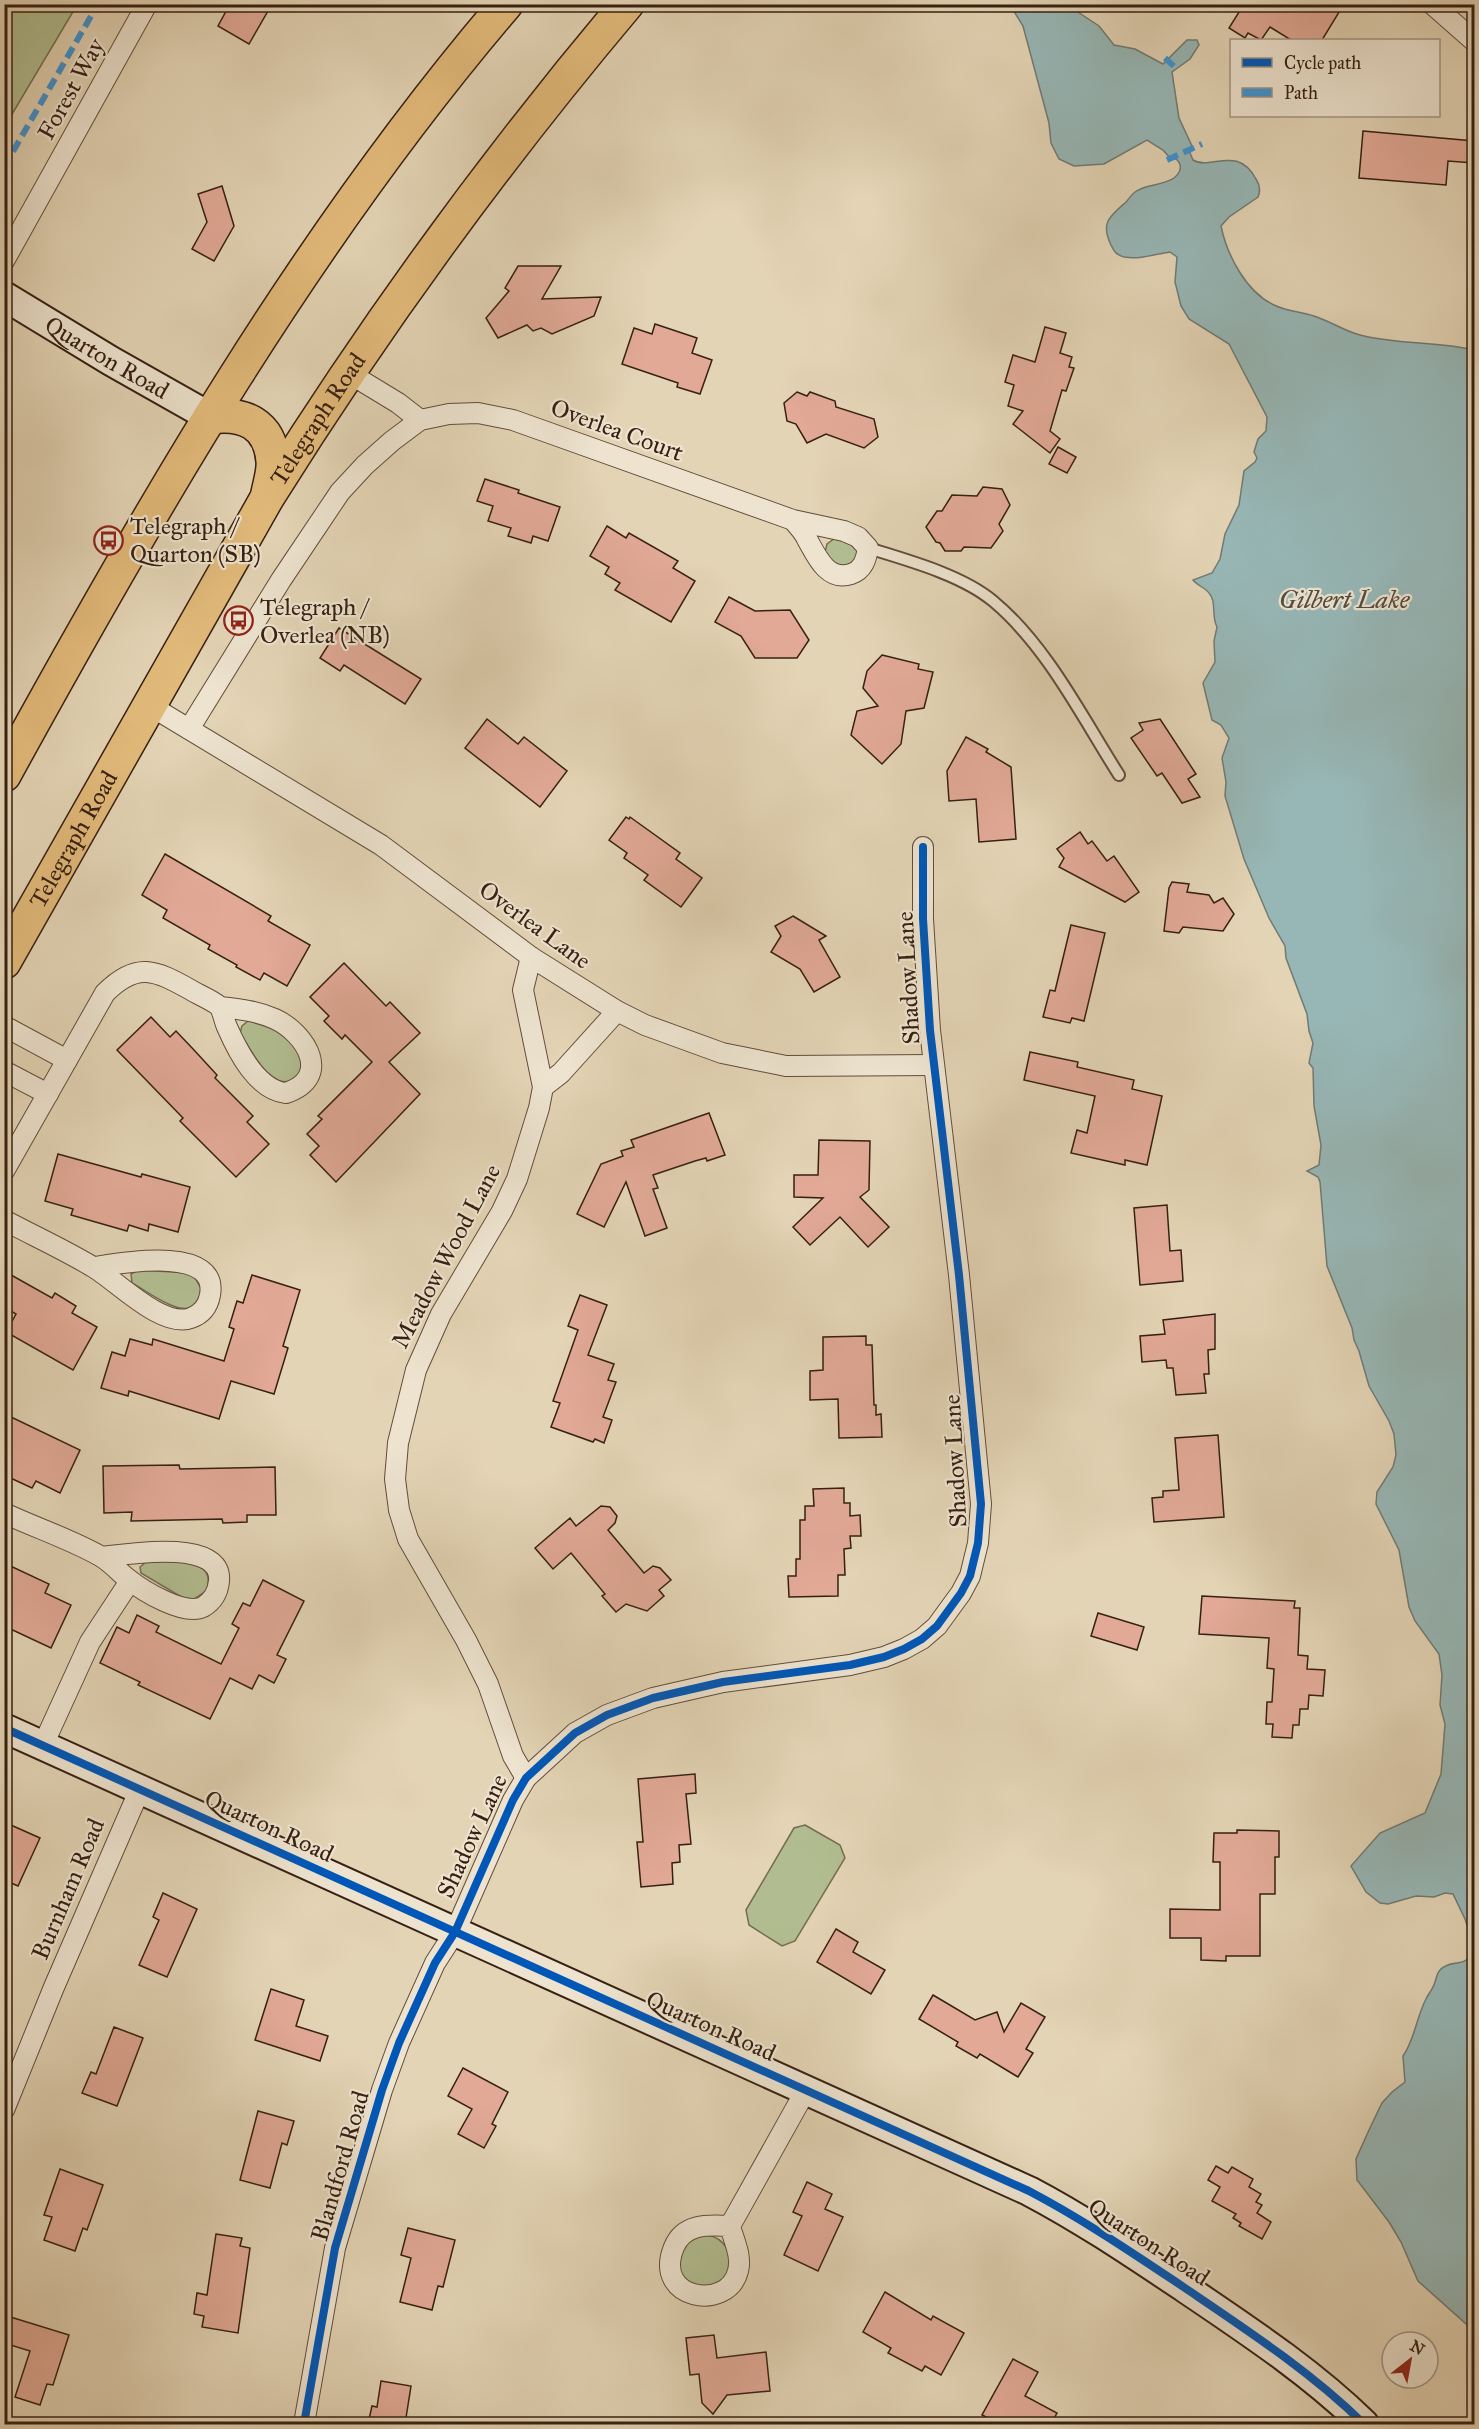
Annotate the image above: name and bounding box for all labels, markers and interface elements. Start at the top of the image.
street label: Forest Way [31,32,111,145]
legend [1230,39,1440,117]
text: Cycle path [1284,52,1361,74]
text: Path [1284,82,1318,104]
street label: Quarton Road [39,309,174,406]
street label: Telegraph Road [264,347,372,491]
street label: Overlea Court [547,392,688,468]
place label: Telegraph / Quarton (SB) [130,511,261,569]
bus stop icon: Telegraph / Quarton (SB) [93,524,125,556]
water label: Gilbert Lake [1279,583,1411,615]
place label: Telegraph / Overlea (NB) [260,592,390,650]
bus stop icon: Telegraph / Overlea (NB) [223,605,255,637]
street label: Telegraph Road [23,765,124,913]
street label: Overlea Lane [473,874,597,976]
street label: Shadow Lane [890,911,926,1045]
street label: Meadow Wood Lane [385,1159,507,1353]
street label: Shadow Lane [937,1394,973,1528]
street label: Shadow Lane [430,1769,514,1903]
street label: Quarton Road [200,1783,338,1869]
street label: Burnham Road [25,1814,111,1964]
street label: Quarton Road [641,1984,781,2068]
street label: Blandford Road [304,2087,376,2245]
street label: Quarton Road [1083,2192,1215,2292]
north arrow [1380,2330,1440,2390]
text: N [1407,2336,1429,2359]

